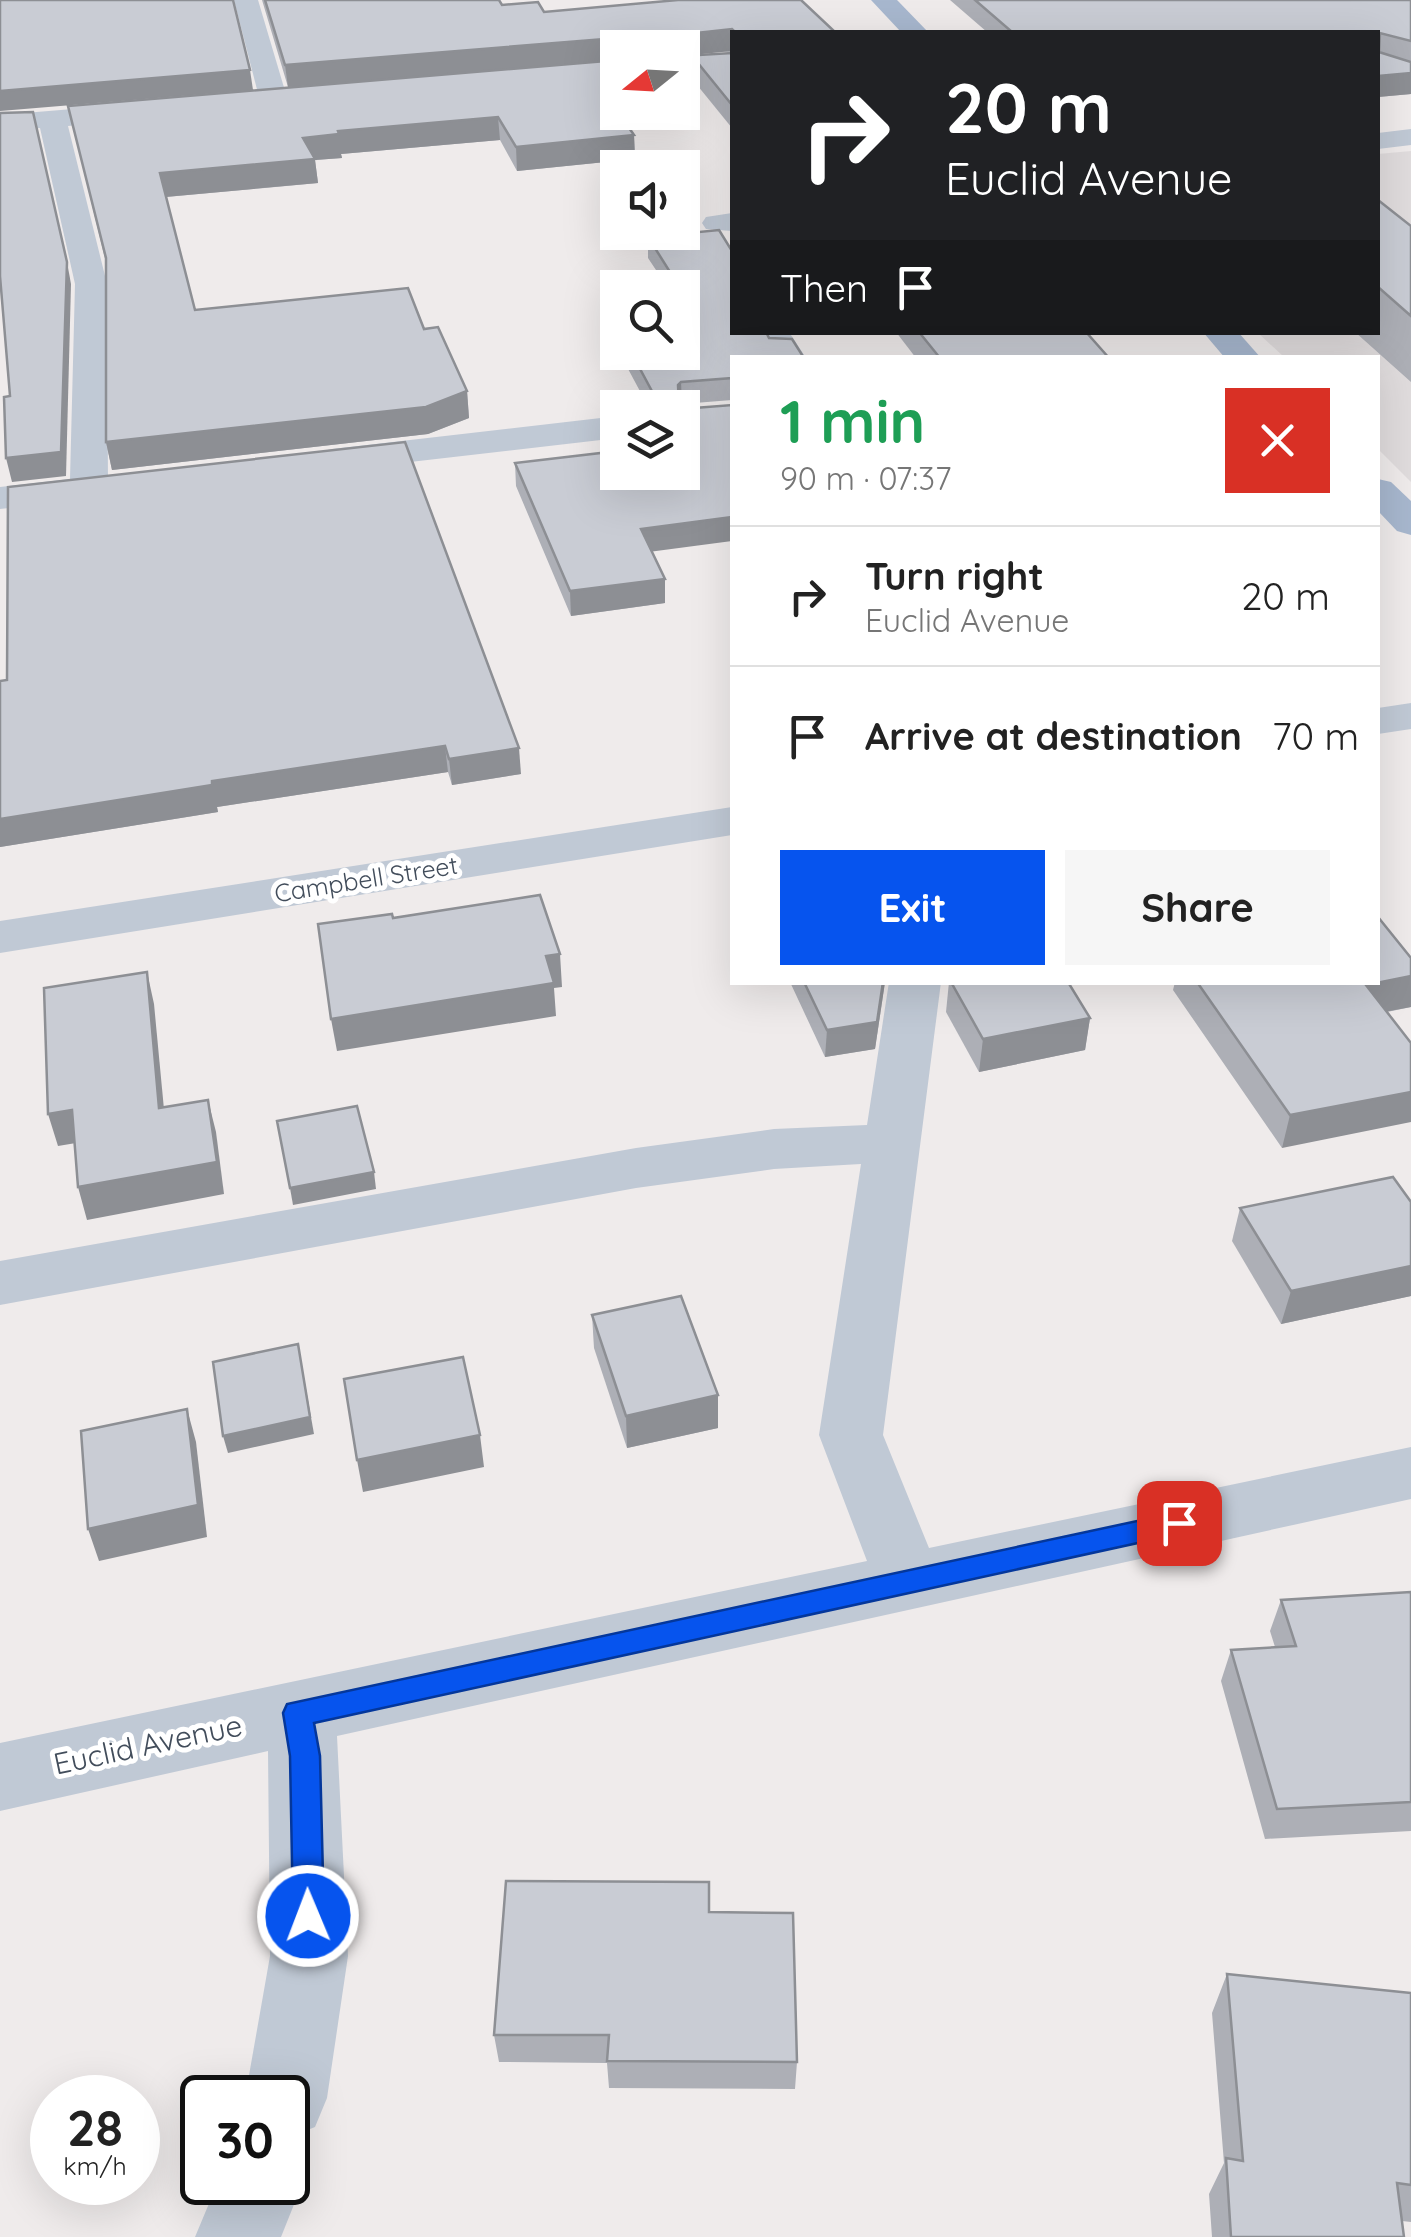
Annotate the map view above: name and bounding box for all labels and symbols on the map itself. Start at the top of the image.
north arrow [600,30,700,130]
street label: Campbell Street [272,849,460,908]
pin [1137,1481,1222,1566]
street label: Euclid Avenue [50,1706,245,1783]
position arrow [256,1864,360,1968]
speed limit sign: 30 [180,2075,310,2205]

